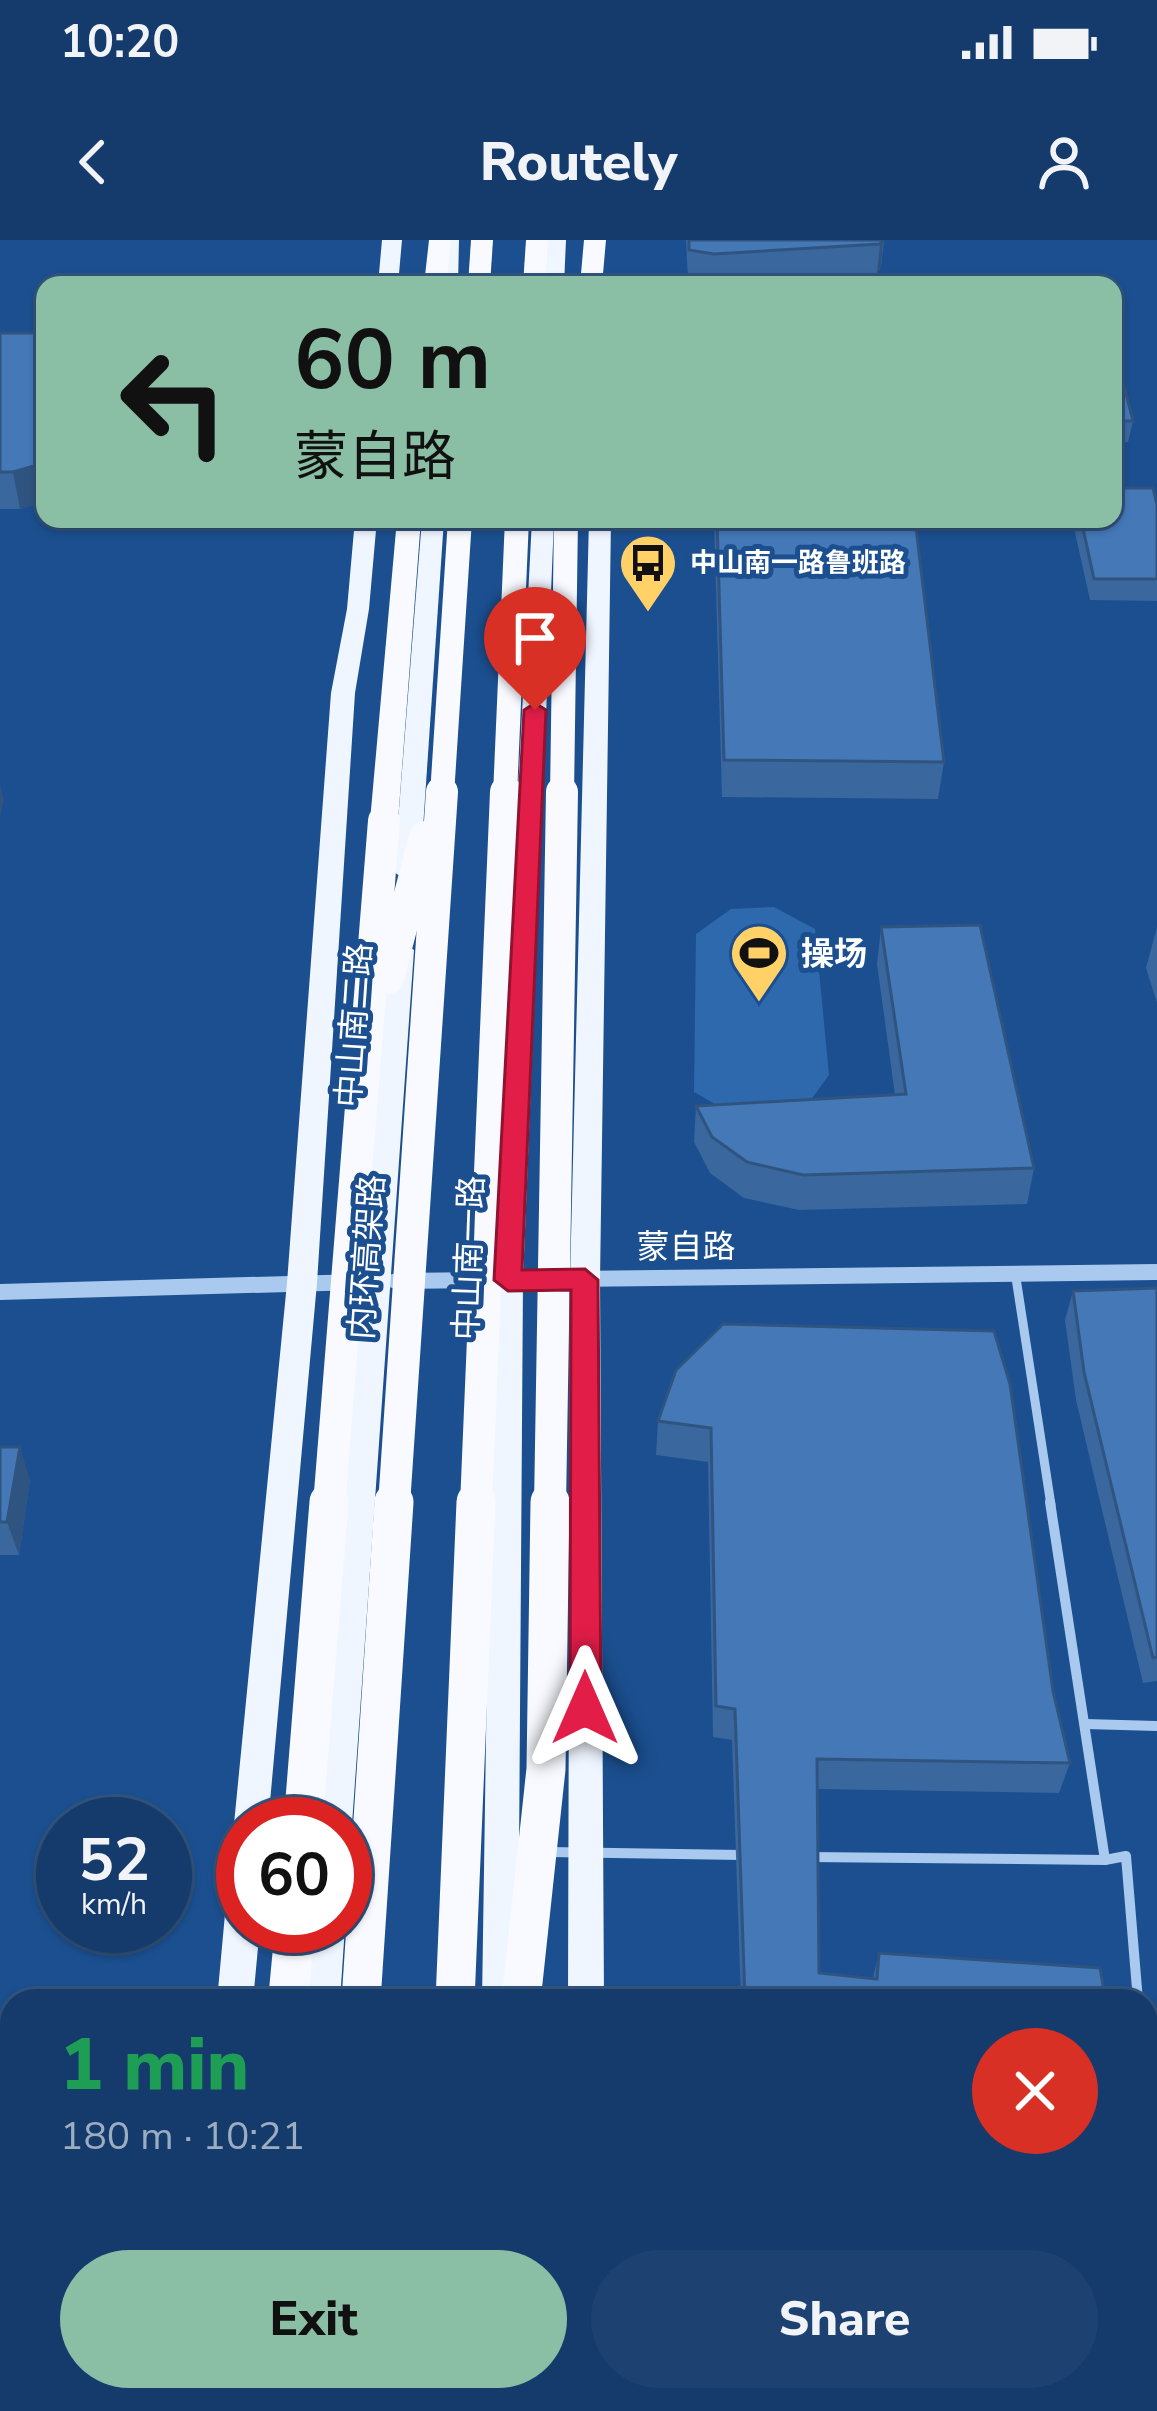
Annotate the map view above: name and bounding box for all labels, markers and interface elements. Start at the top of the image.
text: 10:20 [60,12,179,73]
text: Routely [480,125,677,199]
icon: back [60,129,126,195]
icon: person [1031,129,1097,195]
text: 60 m [294,303,491,418]
icon: left [96,324,252,480]
text: 蒙自路 [294,420,456,494]
bus stop icon: 中山南一路鲁班路 [617,532,679,614]
place label: 中山南一路鲁班路 [690,545,906,582]
pin [484,587,586,710]
icon: arrive [502,605,568,671]
sports icon: 操场 [728,922,790,1004]
place label: 操场 [801,932,867,977]
street label: 中山南二路 [326,941,383,1109]
street label: 内环高架路 [339,1173,396,1341]
street label: 中山南一路 [444,1175,495,1341]
street label: 蒙自路 [637,1225,736,1270]
position arrow [522,1645,648,1771]
speed limit sign: 60 [216,1797,372,1953]
text: 52 [78,1819,150,1901]
text: km/h [81,1884,147,1925]
text: 1 min [60,2016,249,2114]
button: close [972,2028,1098,2154]
text: 180 m · 10:21 [60,2110,305,2163]
button: Exit [60,2250,567,2388]
button: Share [591,2250,1098,2388]

